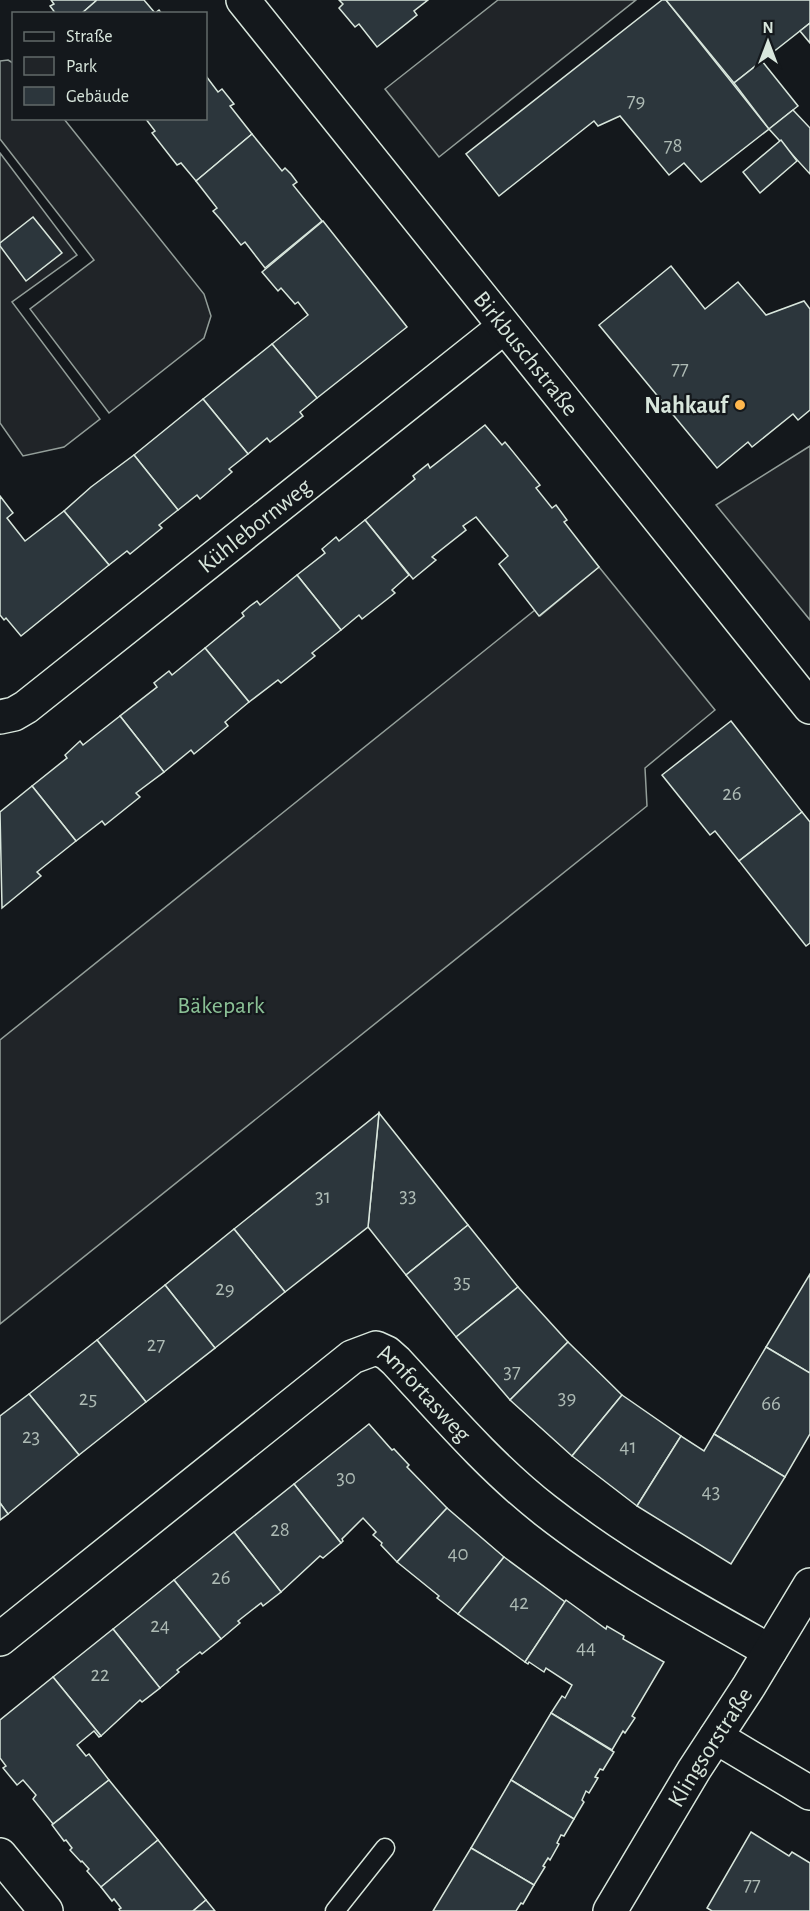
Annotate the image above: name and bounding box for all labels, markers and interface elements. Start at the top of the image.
legend [12,12,207,120]
north arrow [738,12,798,72]
text: N [762,20,774,36]
text: Straße [66,28,112,46]
text: Park [66,58,98,76]
text: Gebäude [66,88,129,106]
house number: 79 [627,90,645,111]
house number: 78 [664,135,682,156]
street label: Birkbuschstraße [469,287,583,421]
house number: 77 [671,358,689,379]
place label: Nahkauf [644,394,730,418]
marker: Nahkauf [733,398,747,412]
street label: Kühlebornweg [194,474,316,578]
house number: 26 [722,783,742,804]
park label: Bäkepark [177,994,265,1018]
house number: 33 [399,1185,417,1206]
house number: 31 [315,1186,331,1207]
house number: 35 [453,1271,471,1292]
house number: 29 [215,1278,235,1299]
house number: 27 [147,1334,165,1355]
street label: Amfortasweg [374,1340,475,1447]
house number: 37 [503,1361,521,1382]
house number: 39 [558,1387,576,1408]
house number: 25 [79,1388,97,1409]
house number: 66 [761,1393,781,1414]
house number: 23 [22,1426,40,1447]
house number: 41 [619,1436,637,1457]
house number: 30 [336,1467,356,1488]
house number: 43 [702,1481,720,1502]
house number: 28 [270,1519,290,1540]
house number: 40 [447,1543,469,1564]
house number: 26 [211,1567,231,1588]
house number: 42 [509,1592,529,1613]
house number: 24 [150,1615,170,1636]
house number: 44 [576,1637,596,1658]
house number: 22 [90,1664,110,1685]
street label: Klingsorstraße [664,1683,758,1811]
house number: 77 [743,1874,761,1895]

